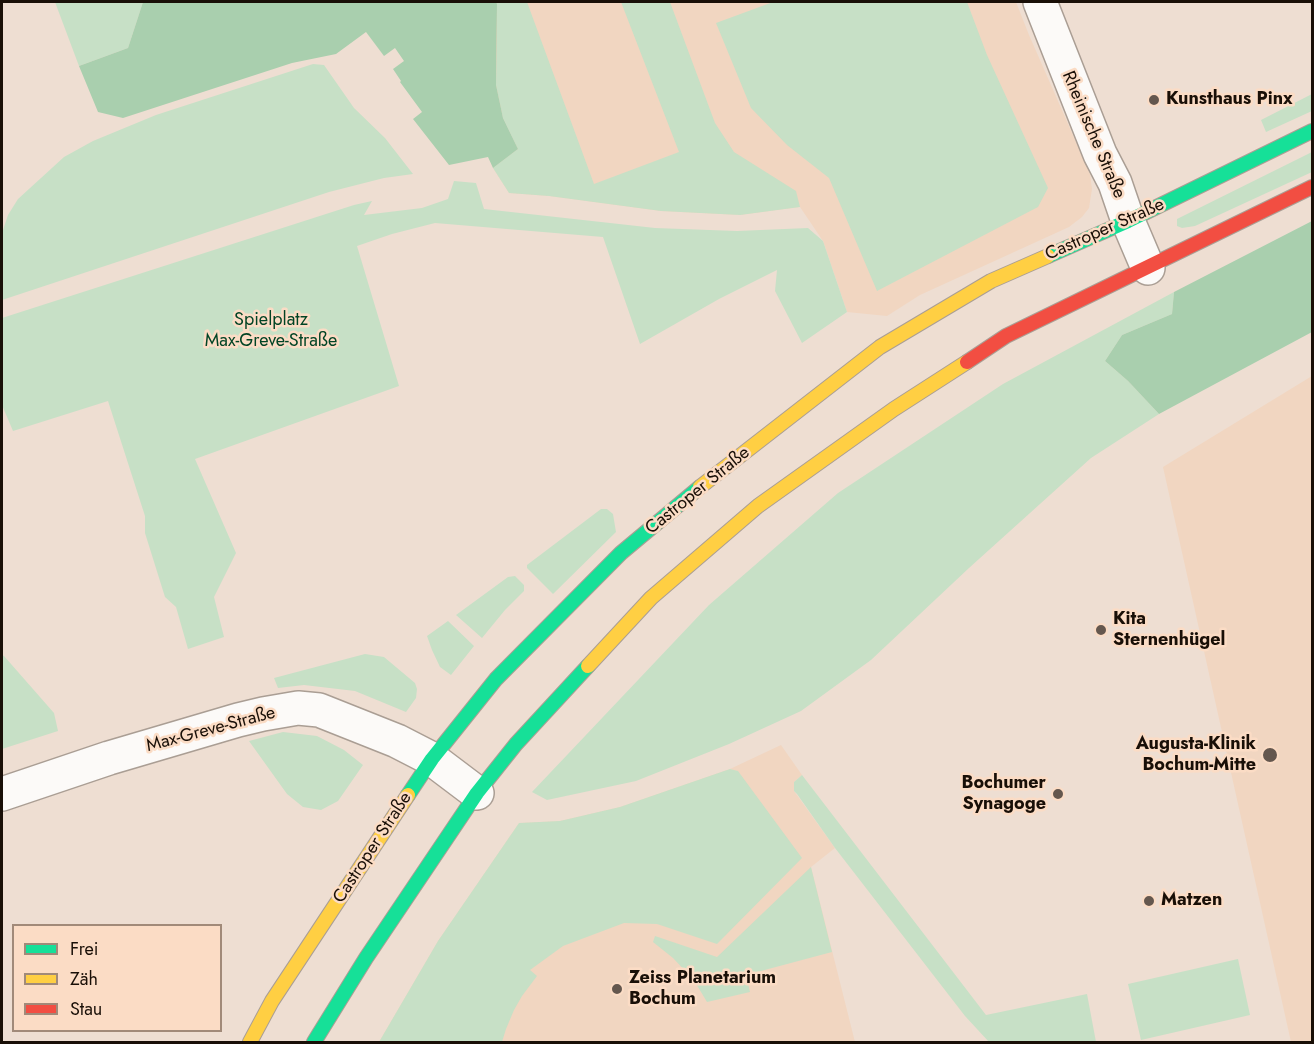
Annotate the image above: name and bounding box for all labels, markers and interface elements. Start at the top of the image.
street label: Rheinische Straße [1056,68,1130,202]
place label: Kunsthaus Pinx [1166,89,1293,111]
marker: Kunsthaus Pinx [1147,93,1161,107]
street label: Castroper Straße [1042,194,1168,266]
park label: Spielplatz Max-Greve-Straße [205,310,337,352]
street label: Castroper Straße [642,442,754,540]
place label: Kita Sternenhügel [1113,609,1225,652]
marker: Kita Sternenhügel [1094,623,1108,637]
street label: Max-Greve-Straße [144,702,278,758]
place label: Augusta-Klinik Bochum-Mitte [1136,734,1256,777]
marker: Augusta-Klinik Bochum-Mitte [1261,746,1279,764]
place label: Bochumer Synagoge [961,773,1046,816]
marker: Bochumer Synagoge [1051,787,1065,801]
street label: Castroper Straße [329,789,417,907]
place label: Matzen [1161,890,1222,912]
marker: Matzen [1142,894,1156,908]
legend [12,924,222,1032]
text: Frei [70,936,99,962]
text: Zäh [70,966,98,992]
place label: Zeiss Planetarium Bochum [629,968,776,1010]
marker: Zeiss Planetarium Bochum [610,982,624,996]
text: Stau [70,996,102,1022]

